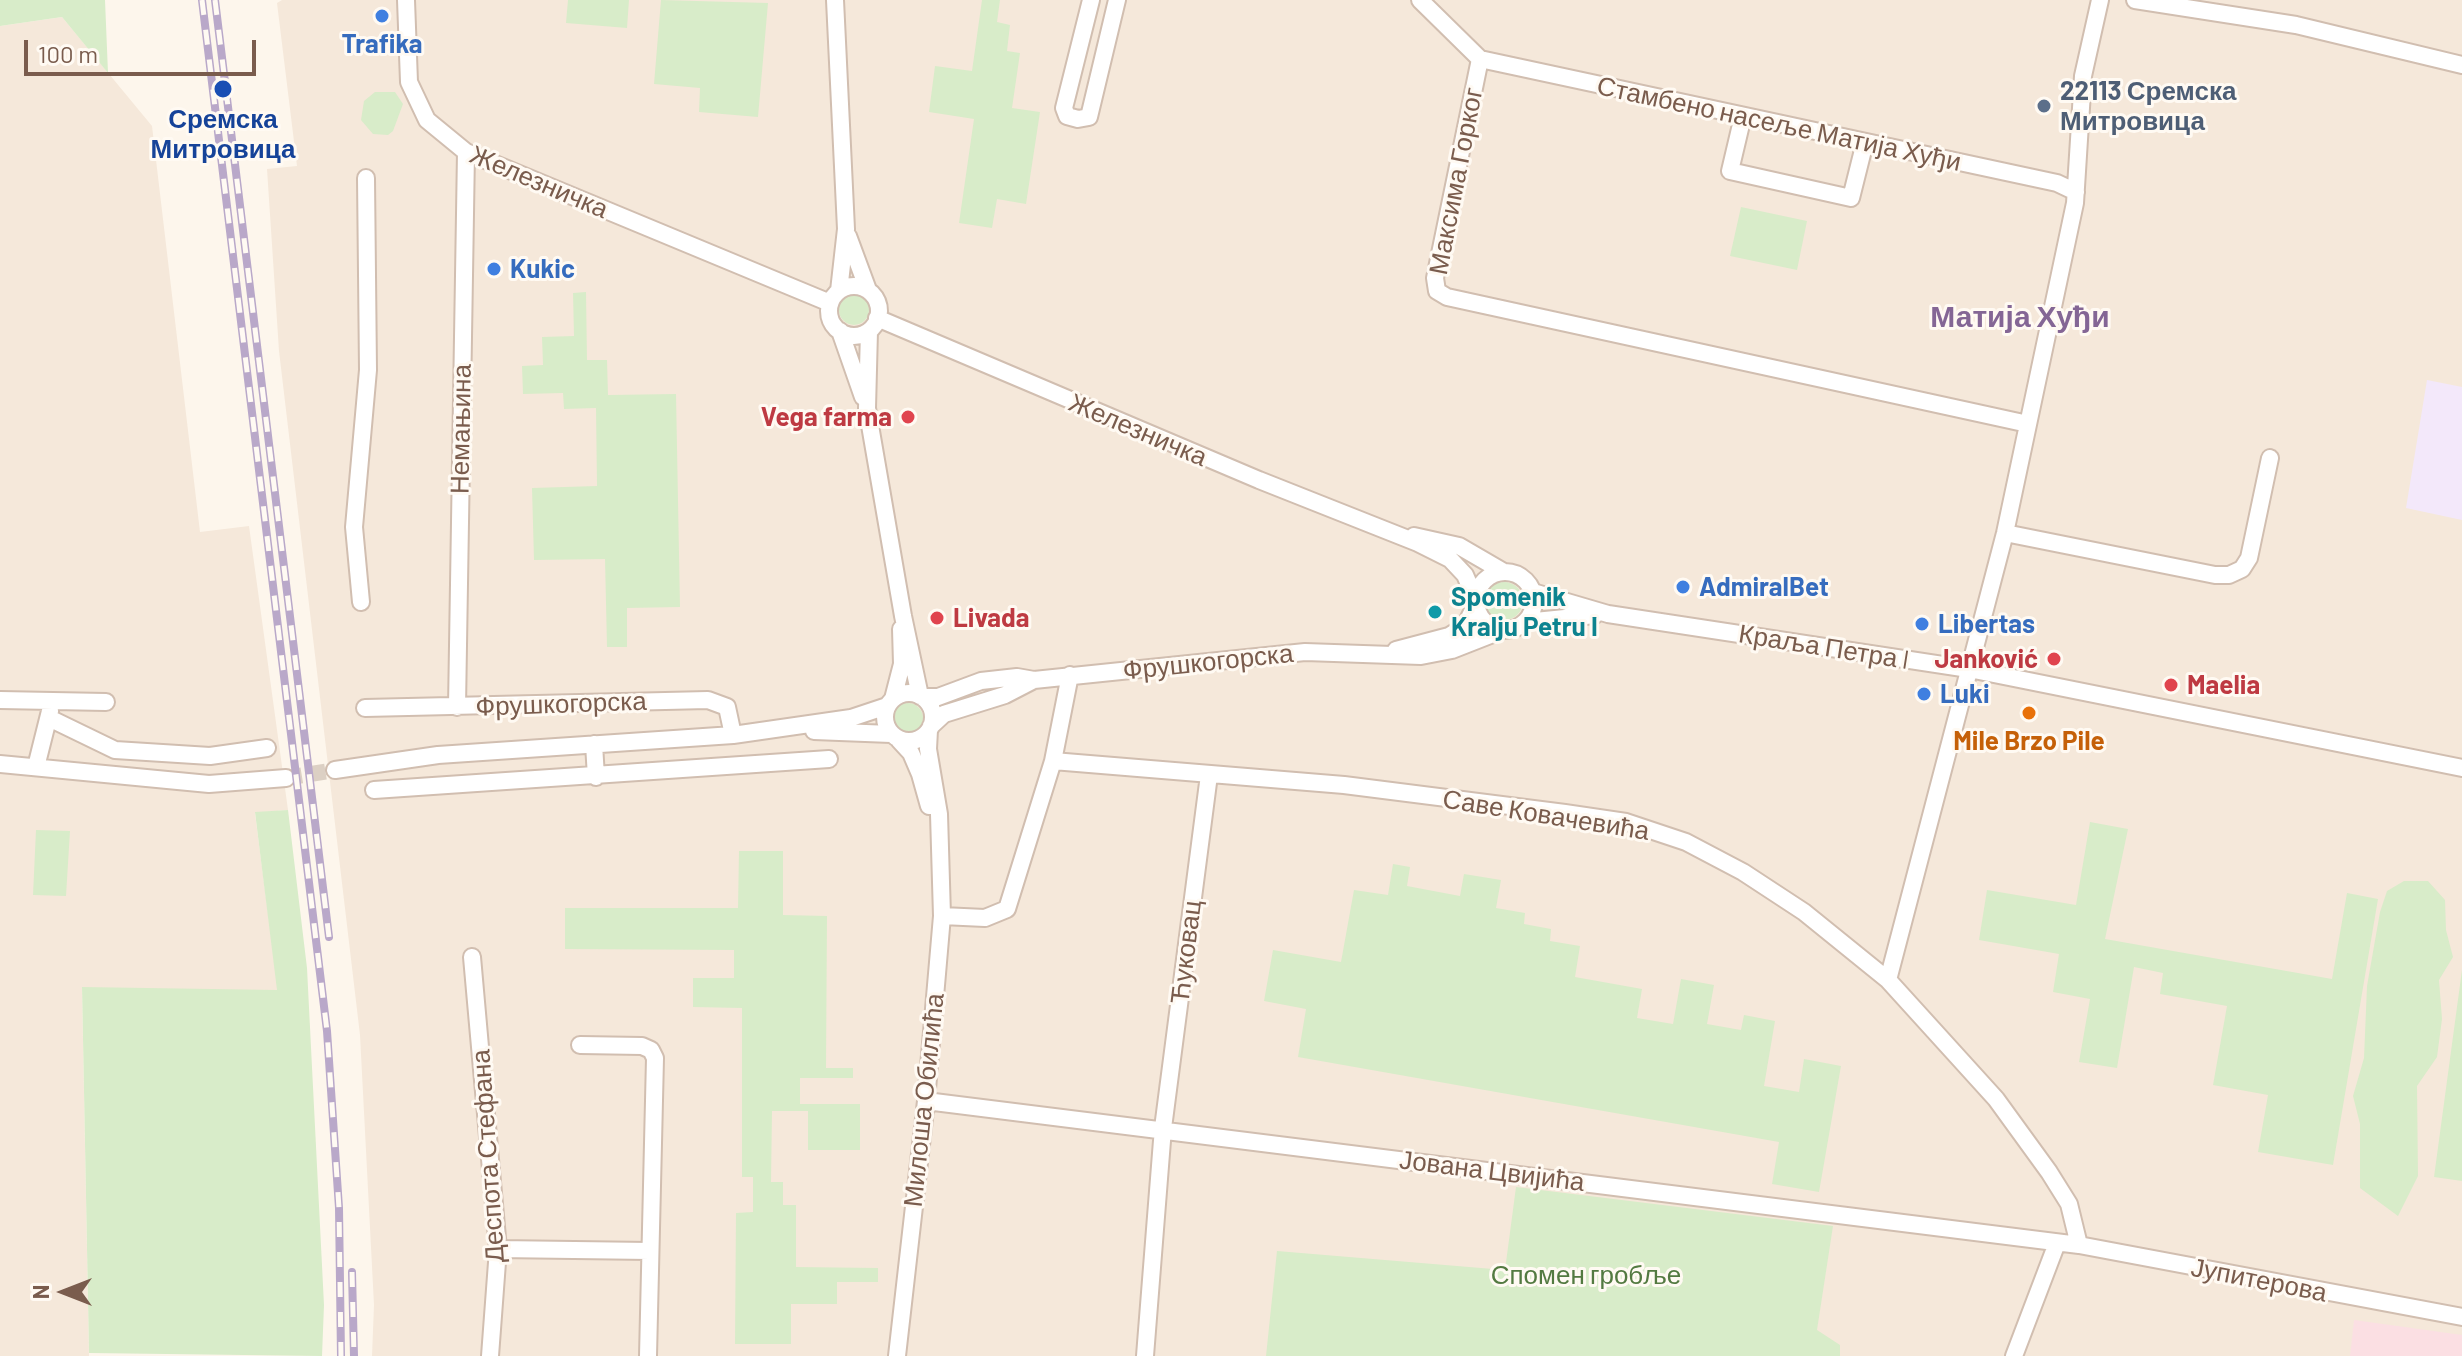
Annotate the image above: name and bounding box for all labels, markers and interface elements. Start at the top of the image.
marker: Trafika [373,7,391,25]
scale bar [28,24,260,74]
place label: Trafika [342,28,422,60]
text: 100 m [38,39,98,68]
street label: Стамбено насеље Матија Хуђи [1594,70,1964,178]
place label: 22113 Сремска Митровица [2060,75,2236,136]
marker: Сремска Митровица [212,78,234,100]
street label: Максима Горког [1423,85,1489,277]
marker: 22113 Сремска Митровица [2035,97,2053,115]
place label: Сремска Митровица [151,103,295,164]
street label: Железничка [465,139,613,225]
place label: Kukic [510,253,575,285]
marker: Kukic [485,260,503,278]
district label: Матија Хуђи [1930,299,2110,335]
street label: Немањина [444,364,478,494]
street label: Железничка [1064,387,1212,473]
place label: Vega farma [761,401,892,433]
marker: Vega farma [899,408,917,426]
place label: AdmiralBet [1699,571,1829,603]
marker: AdmiralBet [1674,578,1692,596]
place label: Spomenik Kralju Petru I [1451,581,1598,642]
place label: Livada [953,602,1029,634]
marker: Spomenik Kralju Petru I [1426,603,1444,621]
place label: Libertas [1938,608,2035,640]
marker: Livada [928,609,946,627]
marker: Libertas [1913,615,1931,633]
street label: Краља Петра I [1736,618,1912,676]
street label: Фрушкогорска [1121,638,1295,686]
place label: Janković [1934,643,2038,675]
marker: Janković [2045,650,2063,668]
place label: Maelia [2187,669,2260,701]
marker: Maelia [2162,676,2180,694]
place label: Luki [1940,678,1990,710]
street label: Фрушкогорска [475,685,647,723]
marker: Luki [1915,685,1933,703]
marker: Mile Brzo Pile [2020,704,2038,722]
place label: Mile Brzo Pile [1953,725,2105,757]
street label: Саве Ковачевића [1440,783,1652,847]
street label: Ћуковац [1164,898,1208,1006]
street label: Милоша Обилића [897,992,951,1208]
street label: Деспота Стефана [465,1048,511,1264]
street label: Јована Цвијића [1398,1144,1586,1198]
north arrow [24,1252,104,1332]
street label: Јупитерова [2188,1252,2330,1308]
park label: Спомен гробље [1491,1259,1681,1291]
text: N [27,1285,53,1299]

